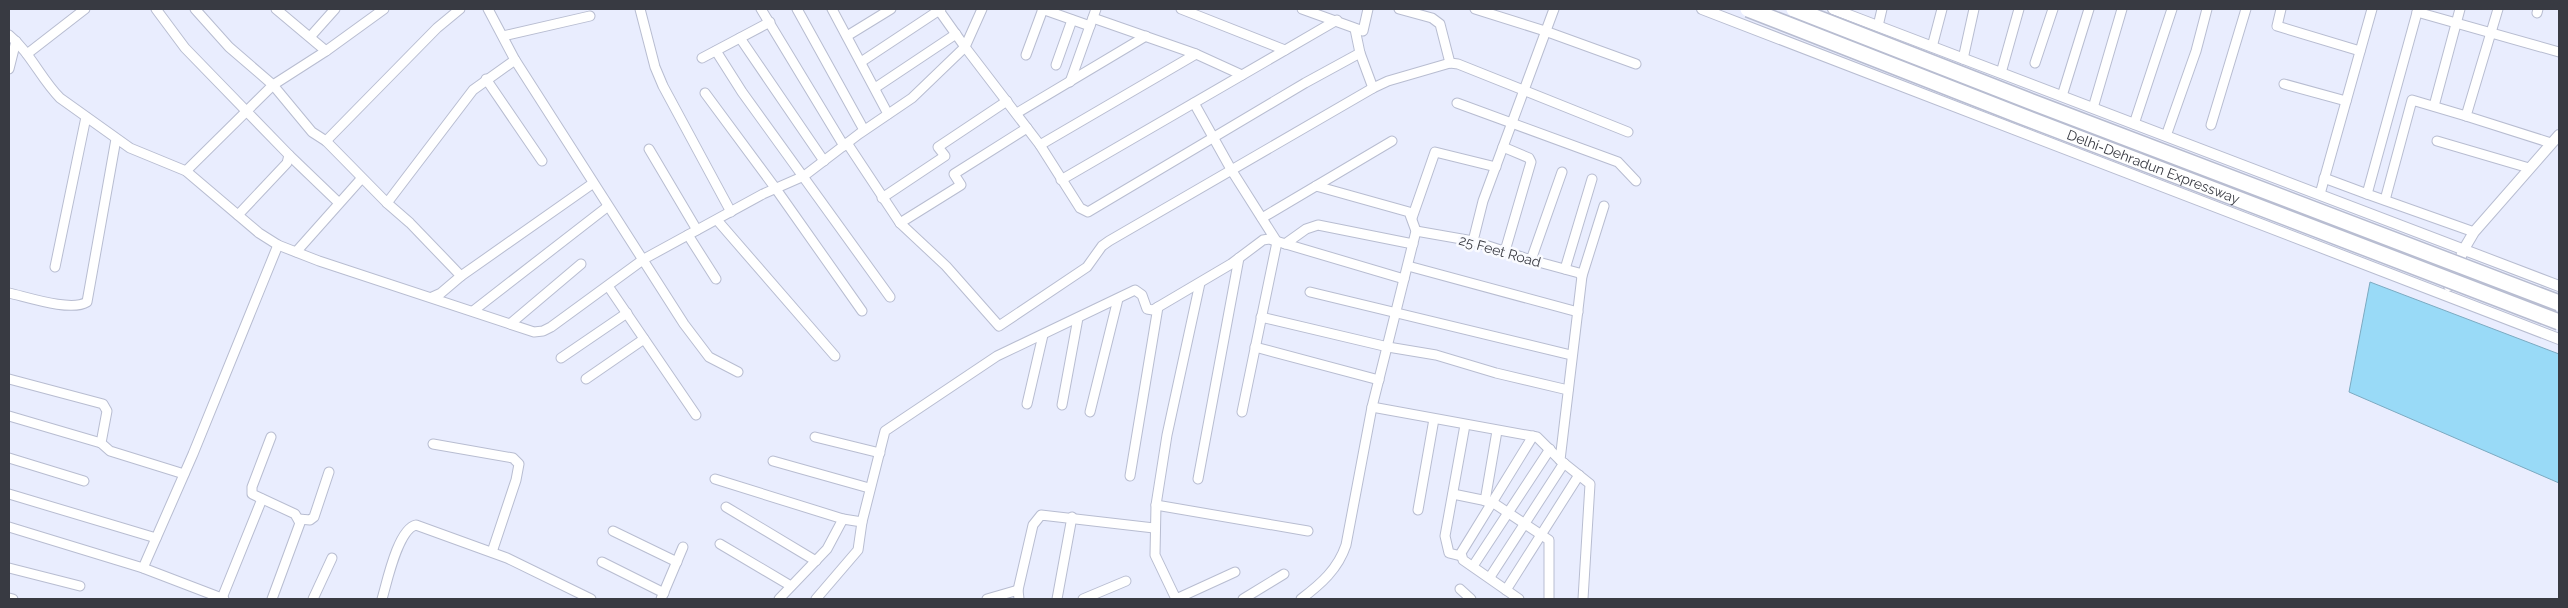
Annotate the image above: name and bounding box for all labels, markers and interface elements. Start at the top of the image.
street label: Delhi-Dehradun Expressway [2065,126,2242,207]
street label: 25 Feet Road [1457,232,1543,270]

